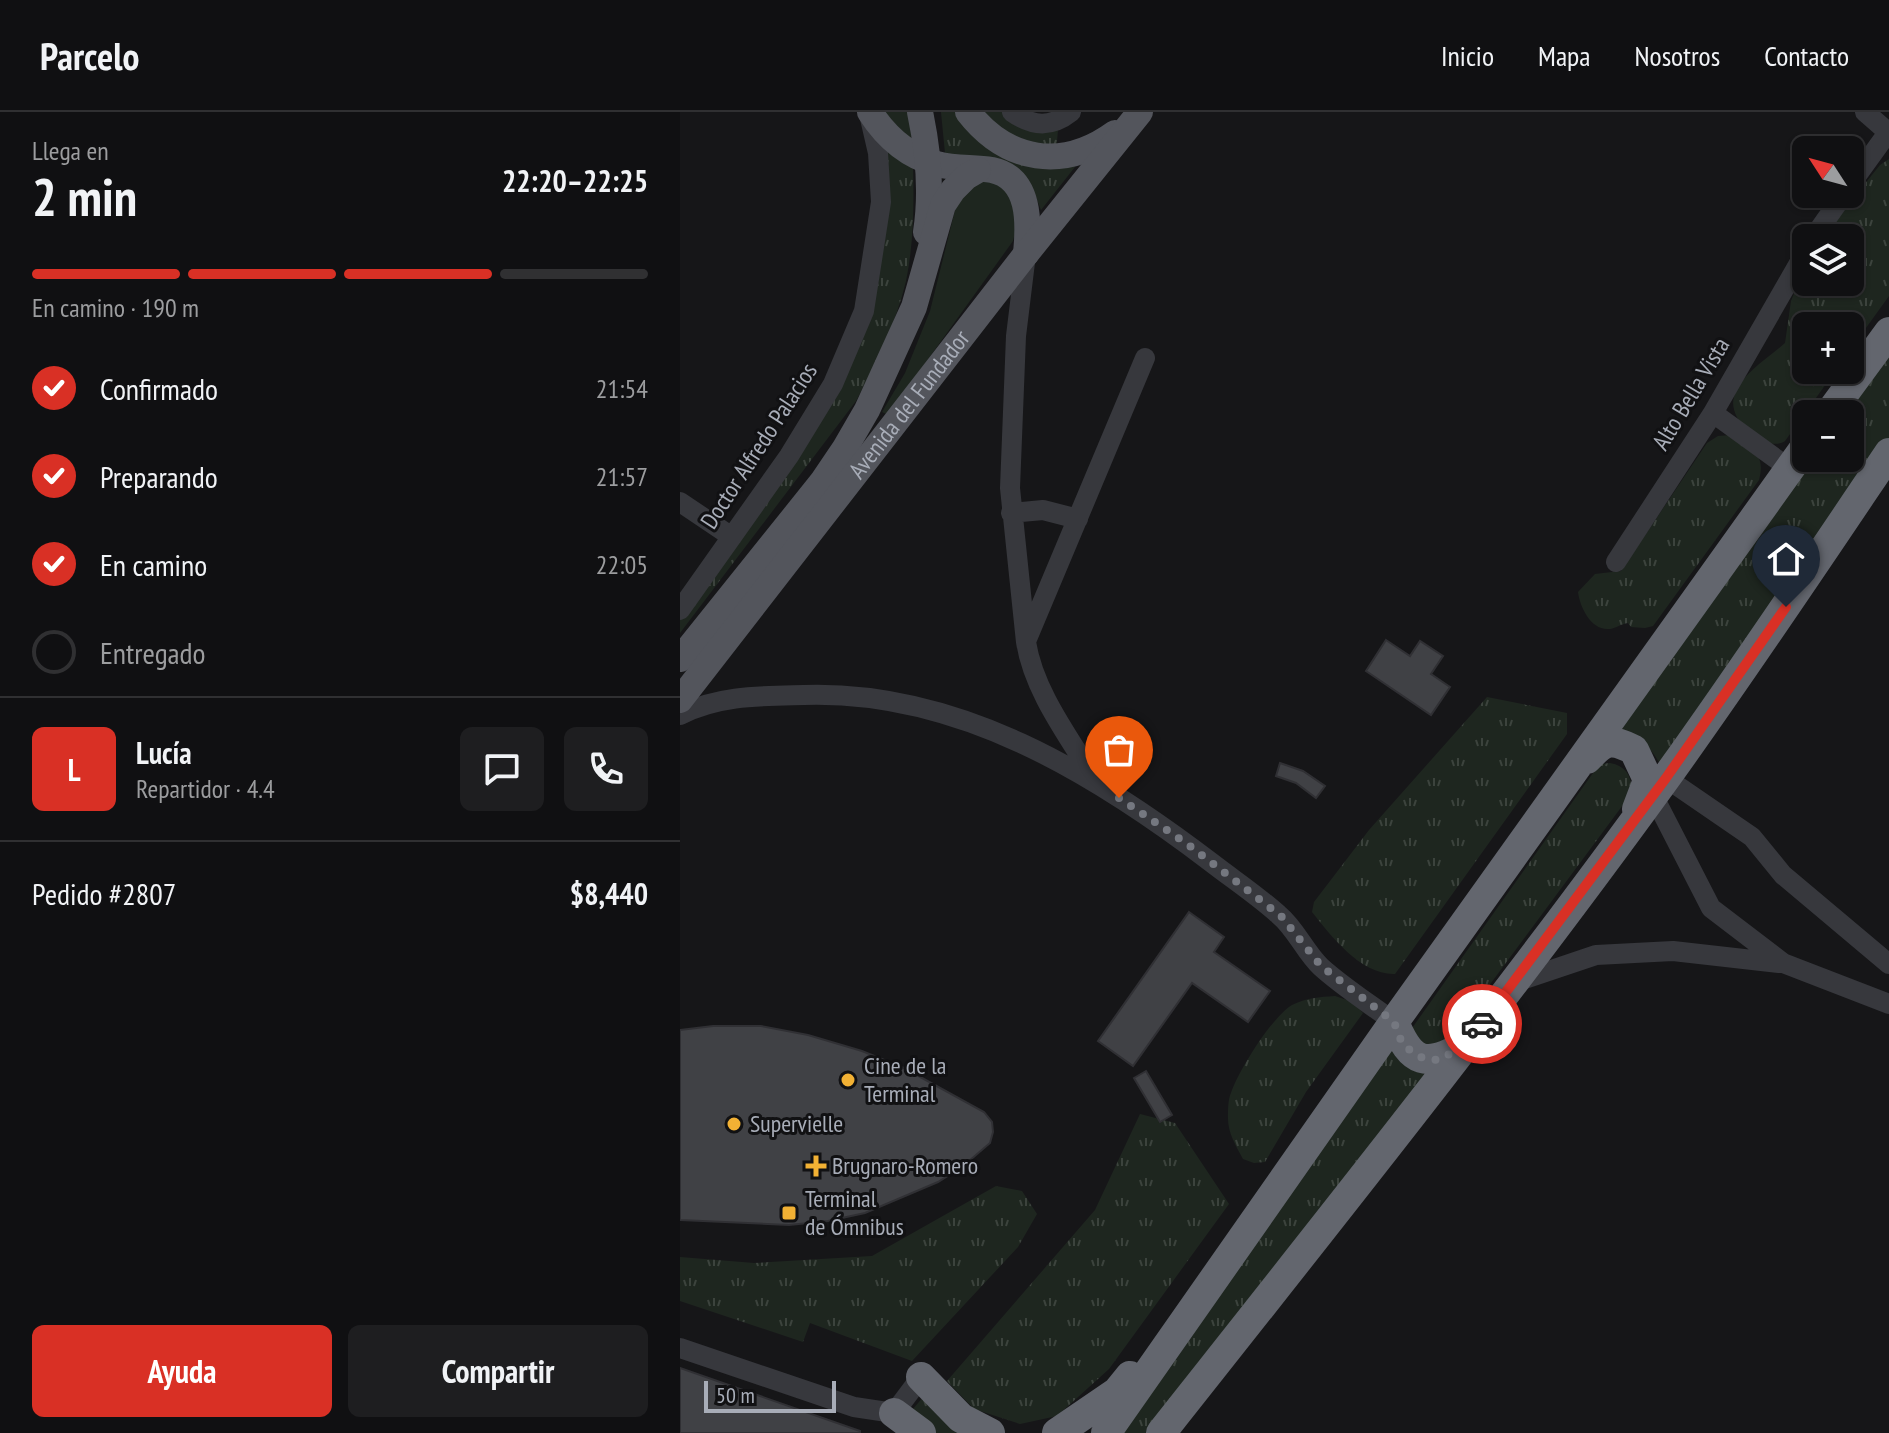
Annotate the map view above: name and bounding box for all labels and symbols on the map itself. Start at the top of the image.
north arrow [1792,136,1864,208]
street label: Avenida del Fundador [841,323,977,485]
street label: Alto Bella Vista [1645,332,1736,456]
street label: Doctor Alfredo Palacios [693,357,824,535]
pin [1752,525,1820,607]
pin [1085,716,1153,798]
courier [1442,984,1522,1064]
place label: Cine de la Terminal [864,1050,946,1109]
marker: Cine de la Terminal [839,1071,857,1089]
place label: Supervielle [750,1108,843,1139]
marker: Supervielle [725,1115,743,1133]
place label: Brugnaro-Romero [832,1150,978,1181]
marker: Brugnaro-Romero [807,1157,825,1175]
place label: Terminal de Ómnibus [805,1183,904,1242]
marker: Terminal de Ómnibus [780,1204,798,1222]
scale bar [704,1377,836,1413]

